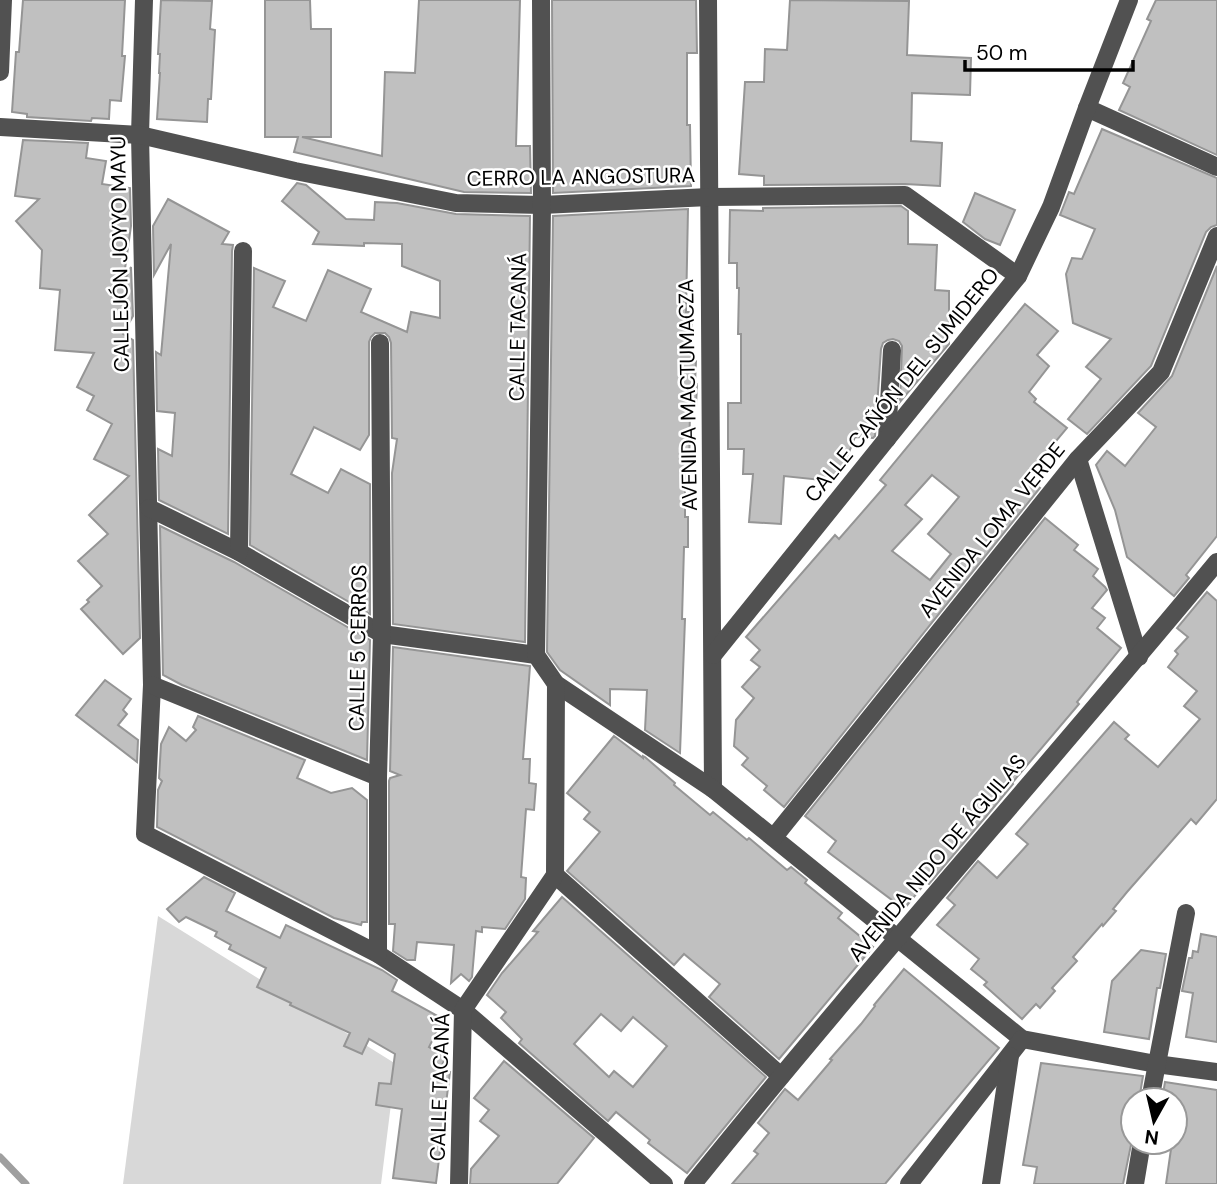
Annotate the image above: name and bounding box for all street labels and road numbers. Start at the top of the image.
street label: CALLEJÓN JOYYO MAYU [104,136,136,372]
street label: CERRO LA ANGOSTURA [466,161,696,193]
street label: CALLE TACANÁ [503,252,533,402]
street label: CALLE CAÑÓN DEL SUMIDERO [799,262,1005,508]
street label: AVENIDA MACTUMACZA [672,279,704,511]
street label: AVENIDA LOMA VERDE [913,436,1071,624]
street label: CALLE 5 CERROS [343,564,373,732]
street label: AVENIDA NIDO DE ÁGUILAS [842,748,1032,968]
street label: CALLE TACANÁ [423,1012,457,1162]

